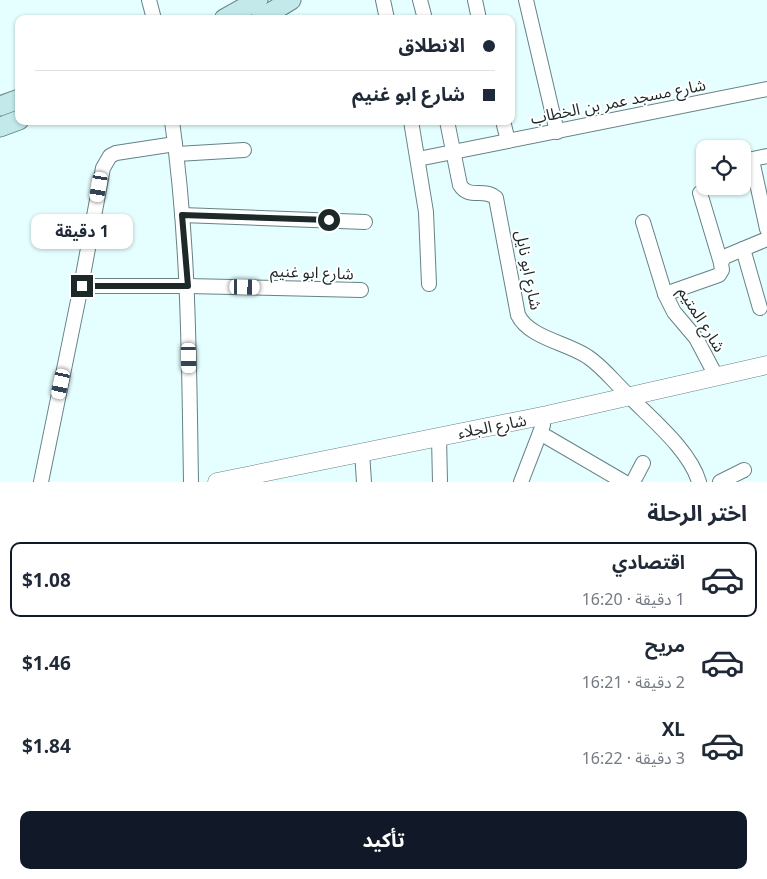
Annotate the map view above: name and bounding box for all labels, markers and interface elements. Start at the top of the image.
text: الانطلاق [399,32,465,58]
street label: شارع مسجد عمر بن الخطاب [528,73,708,131]
text: شارع ابو غنيم [352,81,465,107]
map controls [696,140,751,195]
button: locate [696,140,751,195]
car [89,171,108,203]
route start [318,209,340,231]
callout: 1 دقيقة [31,214,133,248]
text: 1 دقيقة [55,220,109,242]
street label: شارع ابو نايل [509,228,547,312]
street label: شارع ابو غنيم [270,260,354,286]
route end [71,275,93,297]
car [229,279,260,295]
street label: شارع المتيم [672,282,731,357]
car [181,343,196,373]
car [50,368,71,400]
street label: شارع الجلاء [456,409,529,445]
text: اختر الرحلة [647,497,747,527]
text: اقتصادي [612,549,685,575]
icon: car [700,557,745,602]
text: $1.08 [22,567,71,593]
text: 1 دقيقة · 16:20 [582,588,685,610]
text: مريح [645,632,685,658]
icon: car [700,640,745,685]
text: $1.46 [22,650,71,676]
text: 2 دقيقة · 16:21 [582,671,685,693]
text: XL [662,716,685,742]
icon: car [700,723,745,768]
text: $1.84 [22,733,71,759]
text: 3 دقيقة · 16:22 [582,747,685,769]
button: تأكيد [20,811,747,869]

